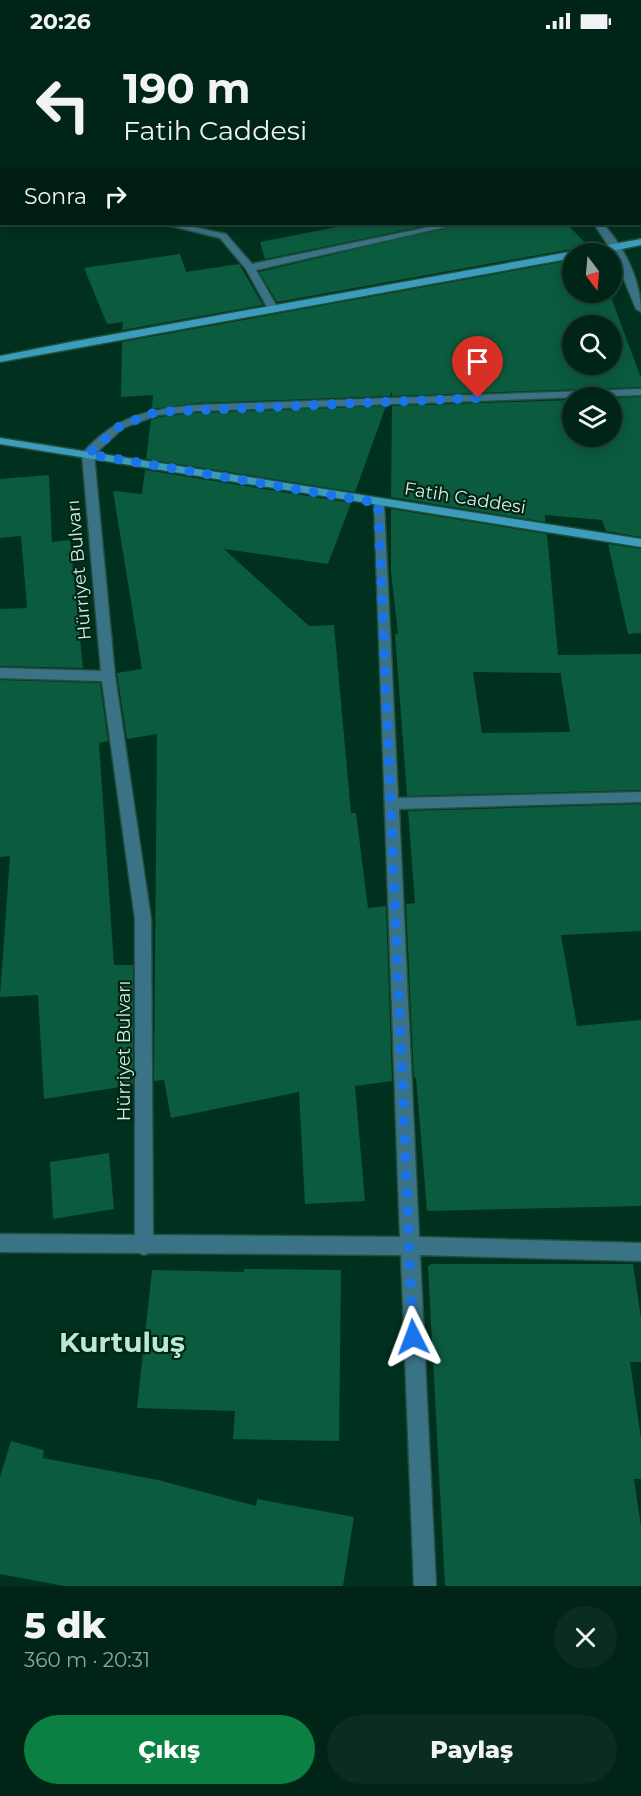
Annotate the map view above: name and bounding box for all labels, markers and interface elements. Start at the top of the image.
text: 20:26 [30,8,91,35]
text: 190 m [123,62,251,114]
icon: left [24,66,102,144]
text: Fatih Caddesi [123,114,307,147]
icon: right [99,180,132,213]
text: Sonra [24,183,87,210]
north arrow [562,243,622,303]
map controls [562,243,622,447]
button: search [562,315,622,375]
pin [452,336,503,398]
icon: arrive [461,345,494,378]
button: layers [562,387,622,447]
street label: Fatih Caddesi [403,478,527,518]
street label: Hürriyet Bulvarı [62,499,96,641]
street label: Hürriyet Bulvarı [113,981,135,1121]
position arrow [381,1305,445,1369]
district label: Kurtuluş [59,1325,185,1359]
text: 5 dk [24,1603,106,1647]
button: close [554,1606,617,1669]
text: 360 m · 20:31 [24,1648,150,1672]
button: Çıkış [24,1715,315,1784]
button: Paylaş [327,1715,617,1784]

